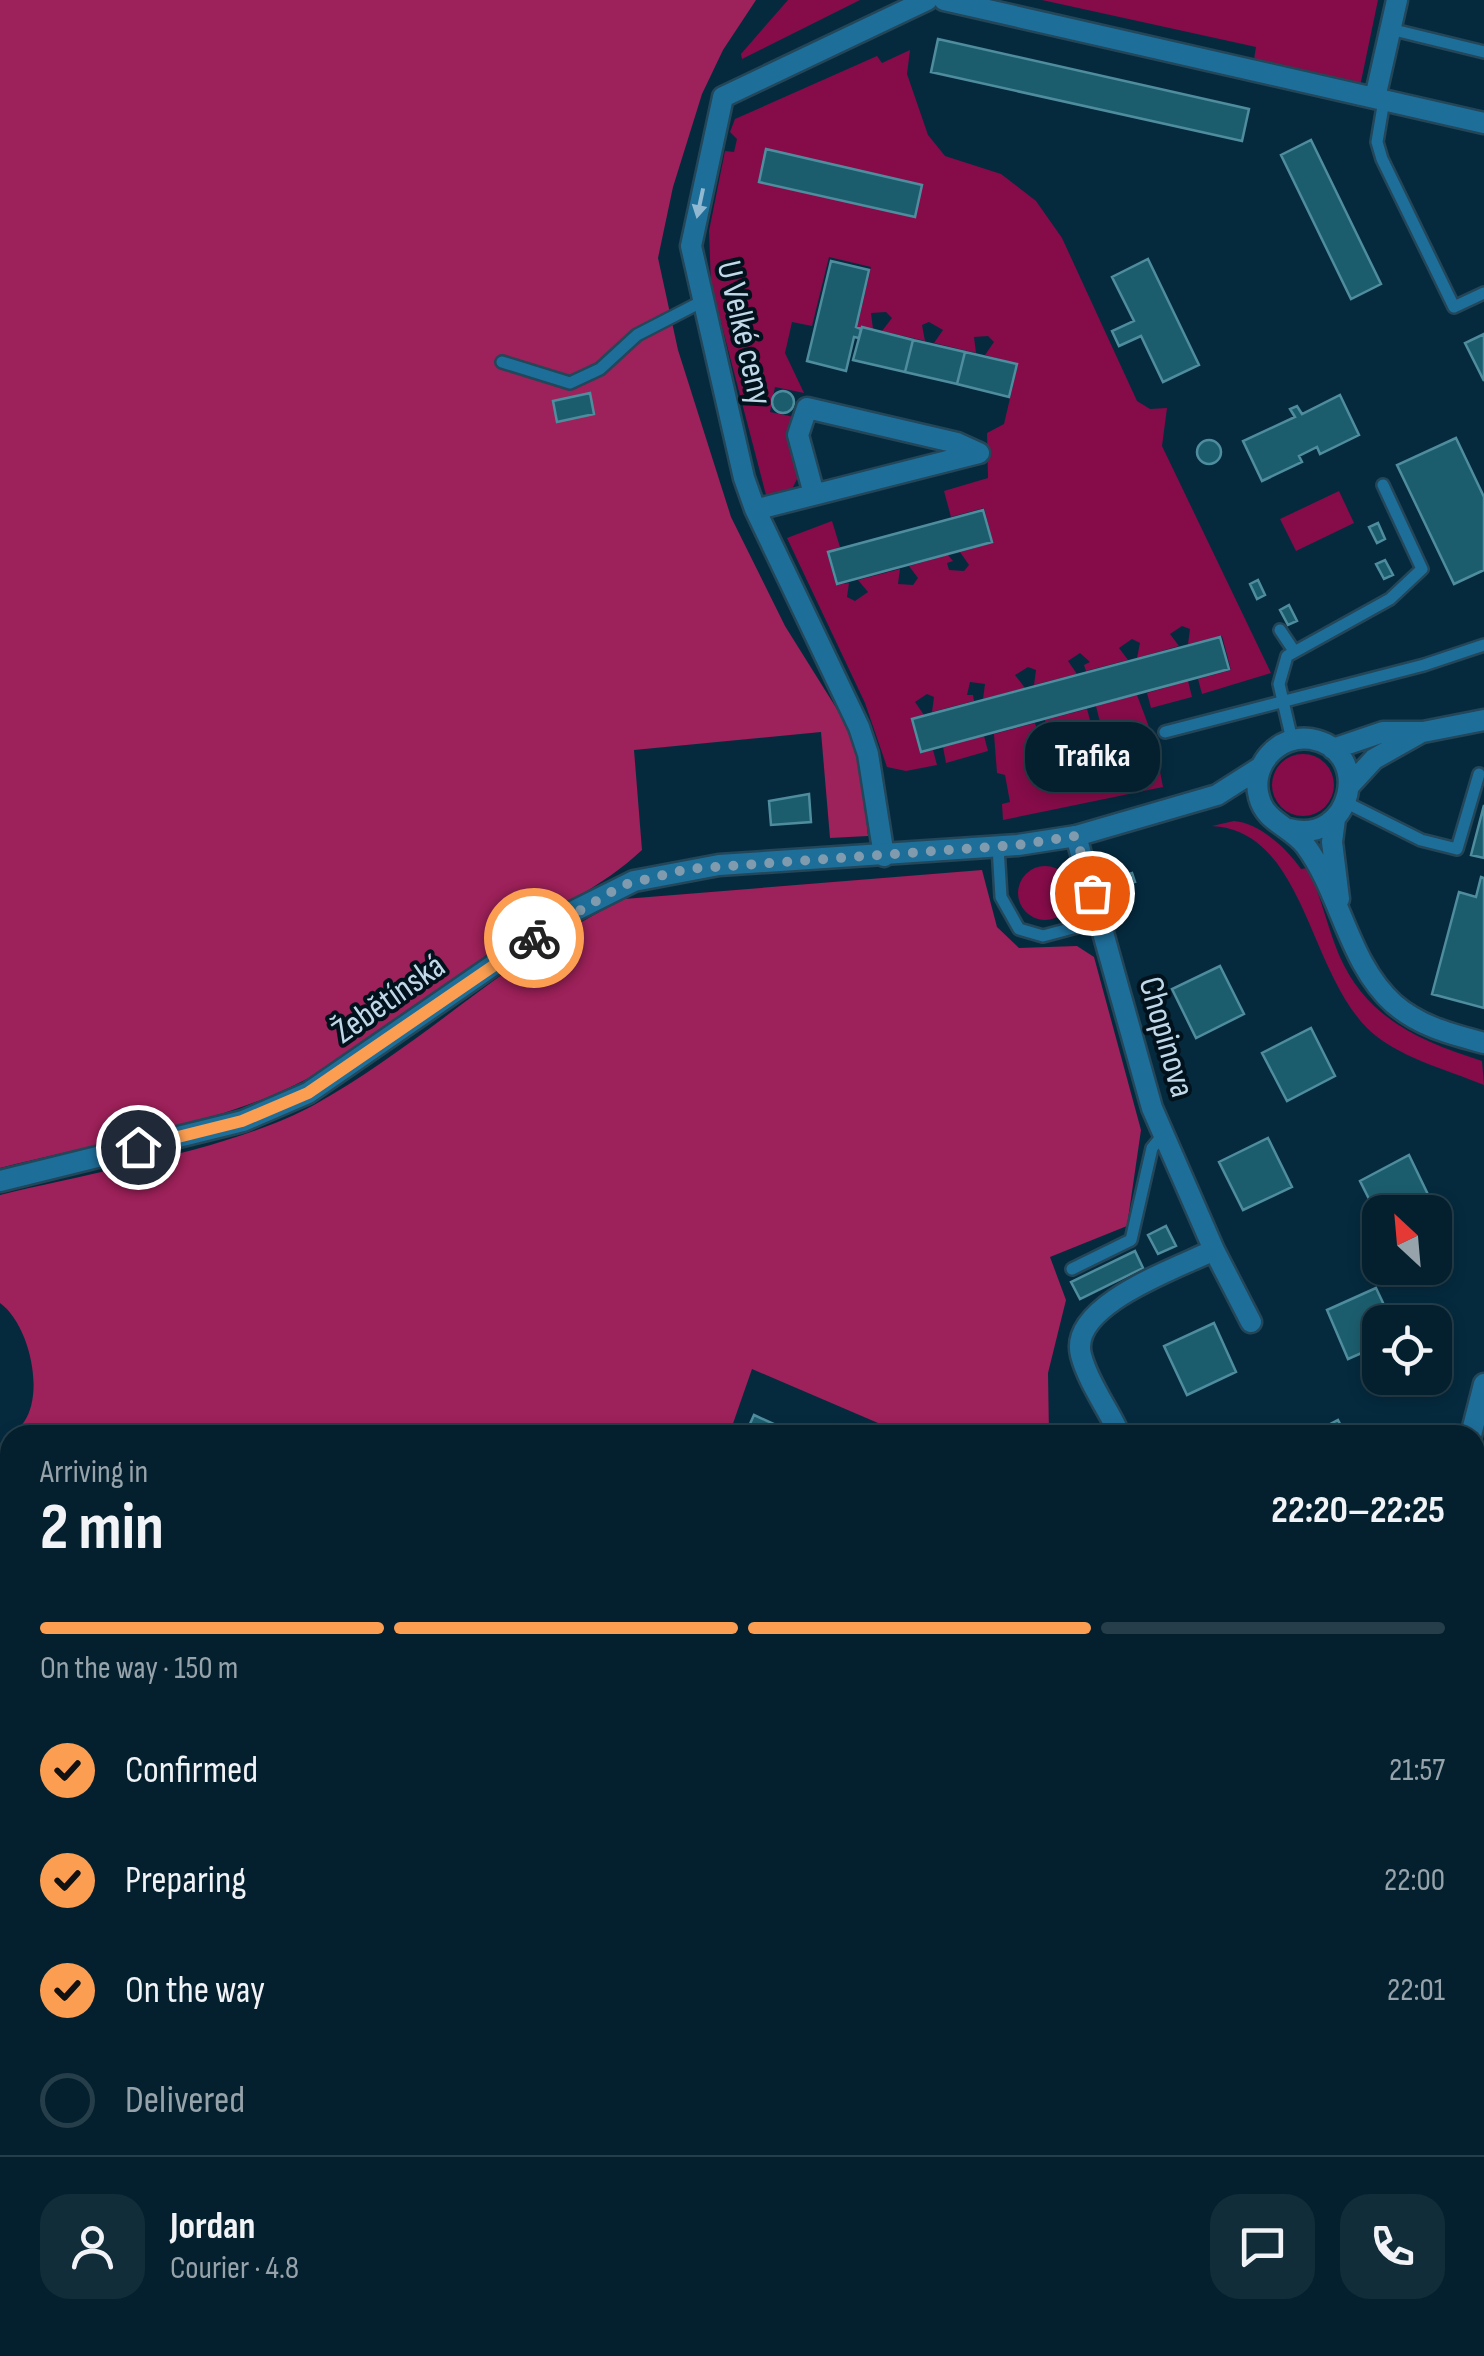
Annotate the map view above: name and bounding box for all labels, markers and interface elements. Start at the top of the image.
one-way arrow [692,188,708,219]
street label: U Velké ceny [707,257,781,409]
callout: Trafika [1024,723,1160,793]
text: Trafika [1054,737,1131,776]
pin [1050,851,1135,936]
icon: bag [1065,866,1120,921]
courier [484,888,584,988]
icon: bike [507,911,562,966]
street label: Žebětínská [324,945,454,1053]
street label: Chopinova [1128,972,1204,1102]
pin [96,1105,181,1190]
icon: home [111,1120,166,1175]
north arrow [1362,1195,1452,1285]
map controls [1362,1195,1452,1395]
button: locate [1362,1305,1452,1395]
text: Arriving in [40,1453,148,1492]
text: 22:20–22:25 [1271,1488,1445,1533]
text: 2 min [40,1490,164,1568]
text: On the way · 150 m [40,1649,238,1688]
icon: check [40,1743,95,1798]
text: Confirmed [125,1748,258,1793]
text: 21:57 [1389,1751,1445,1790]
icon: check [40,1853,95,1908]
text: Preparing [125,1858,246,1903]
text: 22:00 [1384,1861,1445,1900]
icon: check [40,1963,95,2018]
text: On the way [125,1968,265,2013]
text: 22:01 [1387,1971,1445,2010]
text: Delivered [125,2078,245,2123]
button: person [40,2194,145,2299]
button: chat [1210,2194,1315,2299]
button: phone [1340,2194,1445,2299]
text: Jordan [170,2204,255,2249]
text: Courier · 4.8 [170,2249,299,2288]

